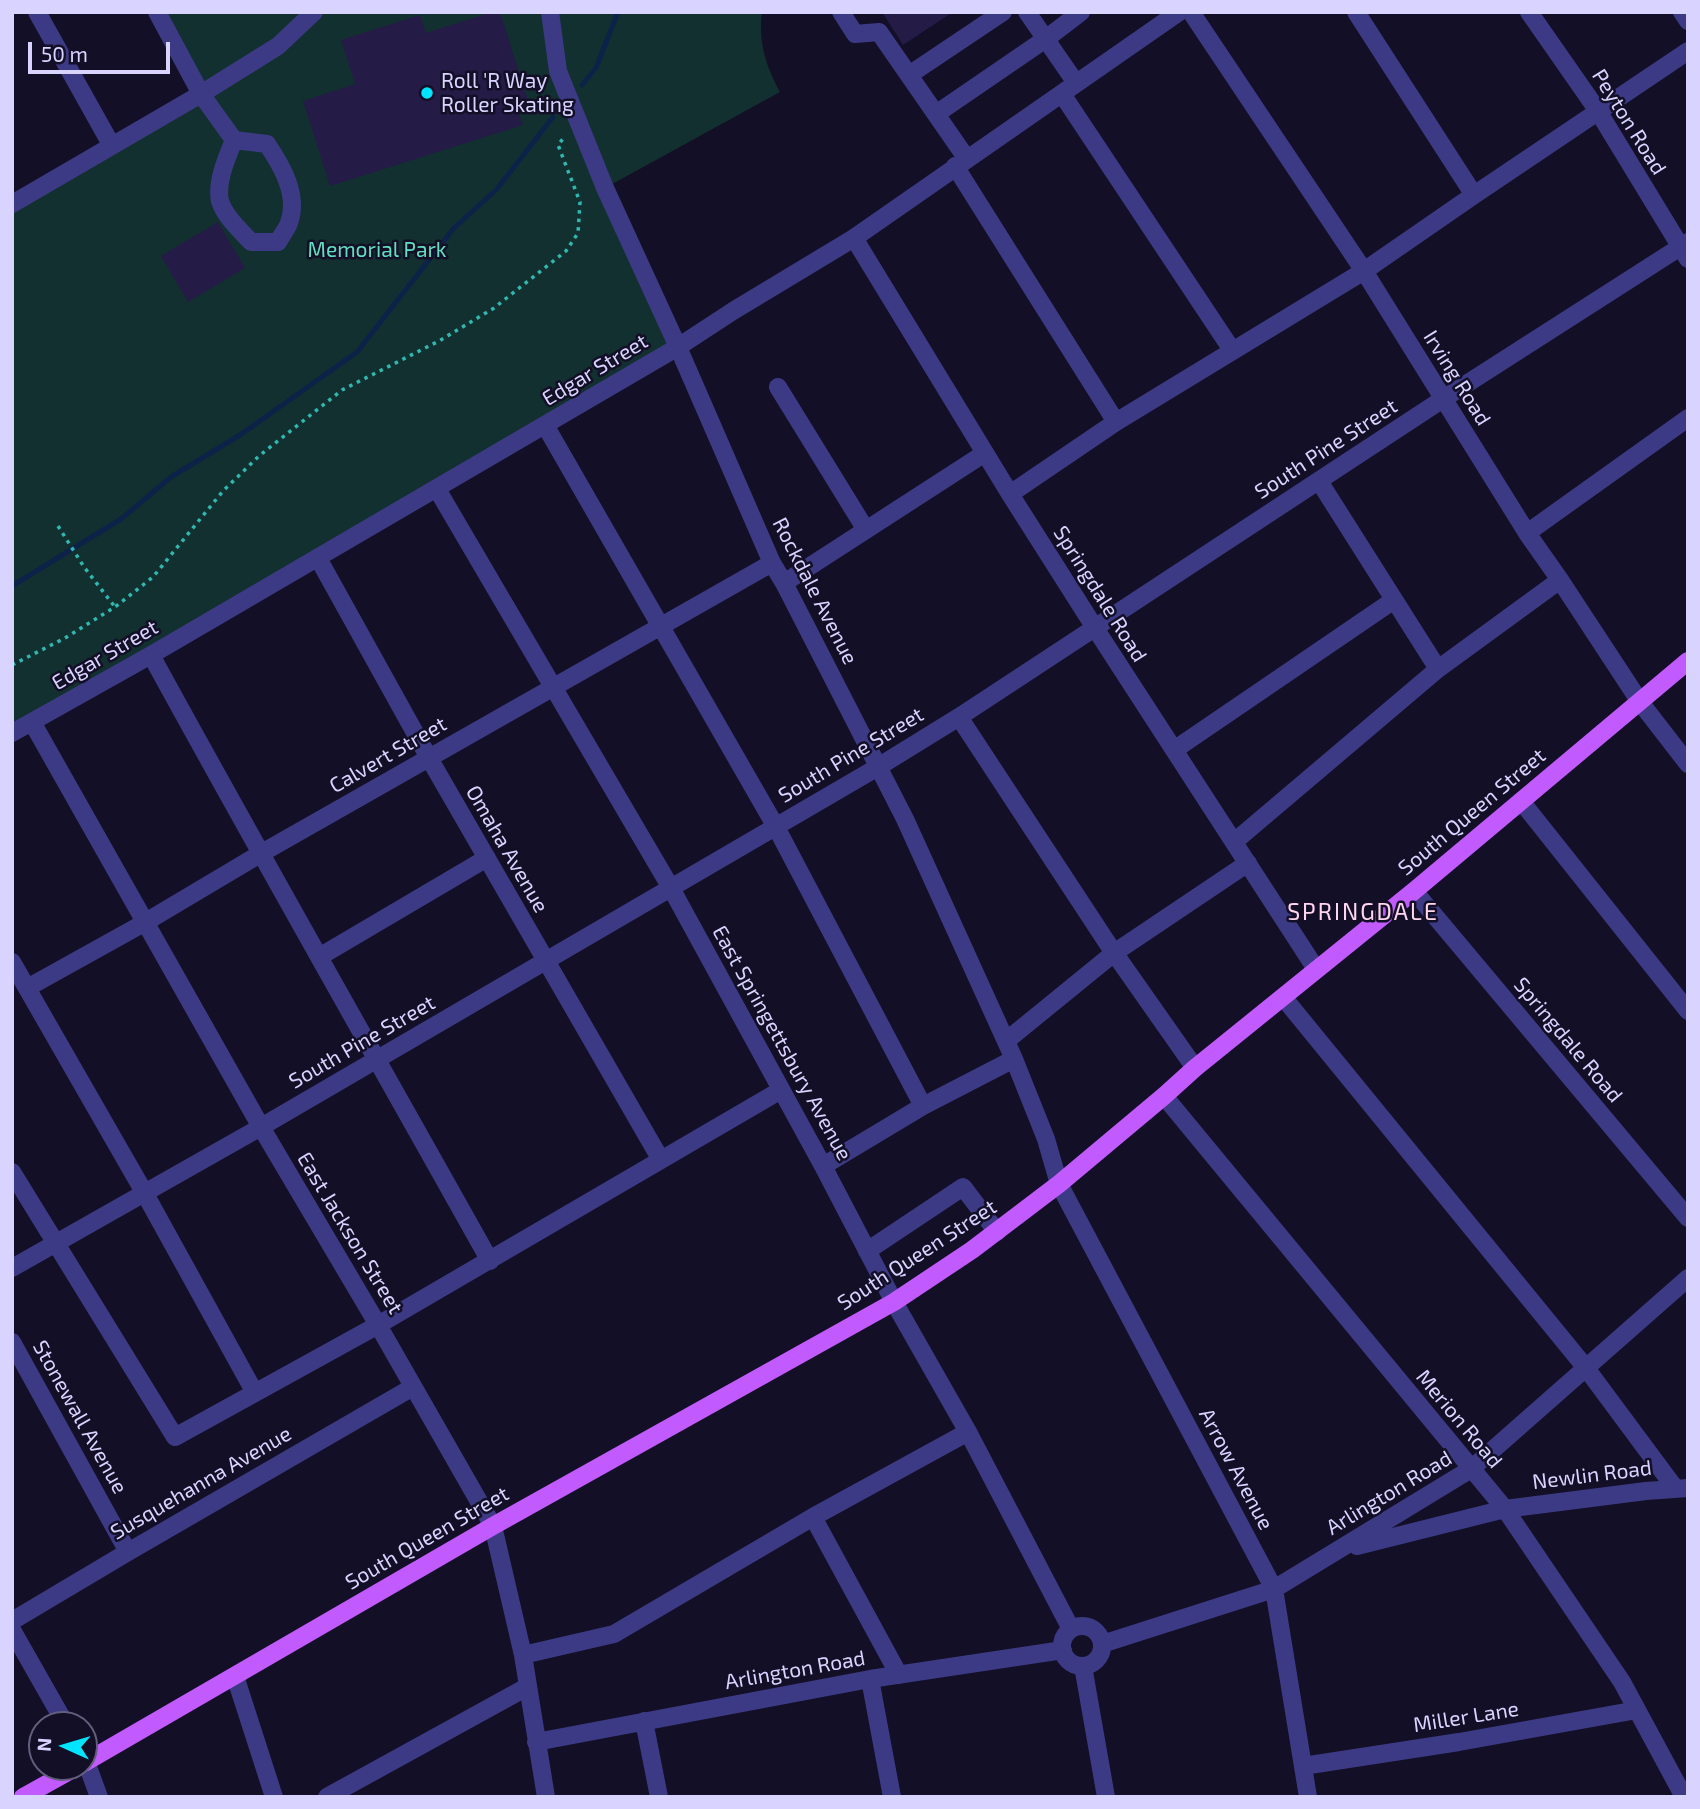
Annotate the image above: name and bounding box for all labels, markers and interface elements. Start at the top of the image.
scale bar [32,28,173,72]
text: 50 m [41,41,88,66]
street label: Peyton Road [1587,65,1671,179]
place label: Roll 'R Way Roller Skating [441,68,574,118]
marker: Roll 'R Way Roller Skating [419,85,435,101]
park label: Memorial Park [307,237,447,263]
street label: Irving Road [1418,326,1496,430]
street label: Edgar Street [538,329,652,411]
street label: South Pine Street [1250,394,1402,504]
street label: Rockdale Avenue [767,513,863,669]
street label: Springdale Road [1048,521,1152,667]
street label: Edgar Street [47,614,163,696]
street label: South Pine Street [774,702,928,808]
street label: Calvert Street [325,711,451,799]
street label: South Queen Street [1393,743,1551,881]
street label: Omaha Avenue [460,781,554,917]
district label: SPRINGDALE [1288,898,1438,926]
street label: East Springettsbury Avenue [707,921,857,1165]
street label: Springdale Road [1508,972,1628,1108]
street label: South Pine Street [284,990,440,1094]
street label: East Jackson Street [292,1148,408,1318]
street label: South Queen Street [833,1194,1001,1316]
street label: Stonewall Avenue [27,1336,133,1498]
street label: Merion Road [1411,1365,1507,1473]
street label: Arrow Avenue [1193,1404,1279,1534]
street label: Susquehanna Avenue [106,1421,296,1545]
street label: Arlington Road [1322,1446,1456,1540]
street label: Newlin Road [1531,1455,1653,1495]
street label: South Queen Street [341,1481,513,1595]
street label: Arlington Road [723,1645,867,1695]
street label: Miller Lane [1412,1696,1520,1738]
north arrow [28,1711,98,1781]
text: N [32,1737,55,1752]

